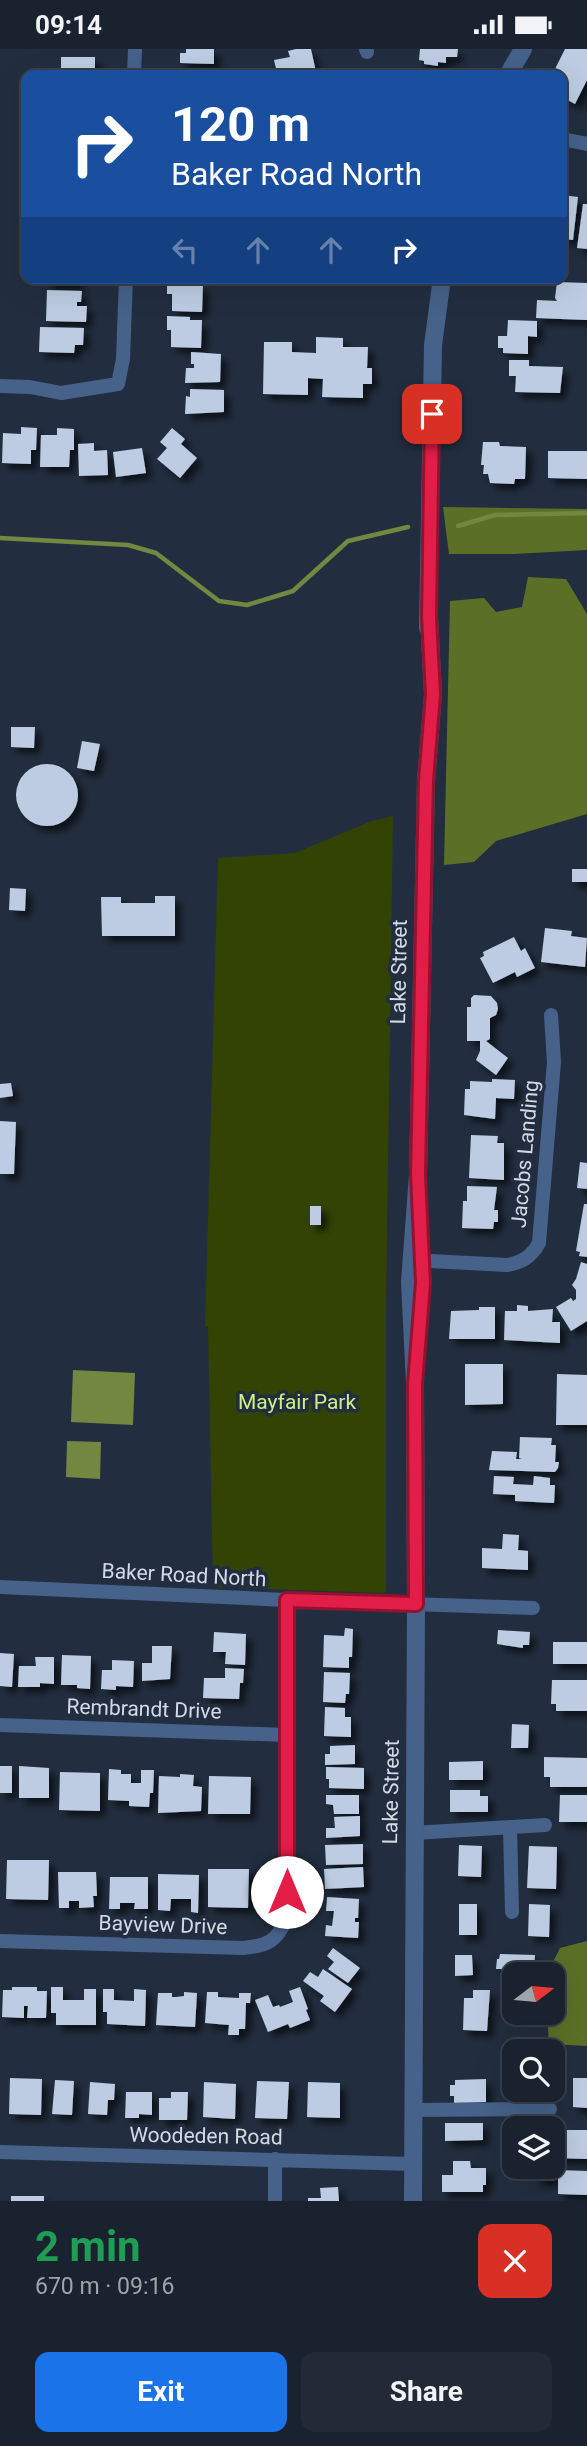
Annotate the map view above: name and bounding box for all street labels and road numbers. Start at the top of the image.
street label: Lake Street [386,919,412,1025]
street label: Jacobs Landing [507,1079,543,1229]
street label: Baker Road North [101,1559,267,1591]
street label: Rembrandt Drive [66,1694,222,1724]
street label: Lake Street [378,1739,404,1845]
street label: Bayview Drive [98,1911,228,1939]
street label: Woodeden Road [129,2123,283,2149]

